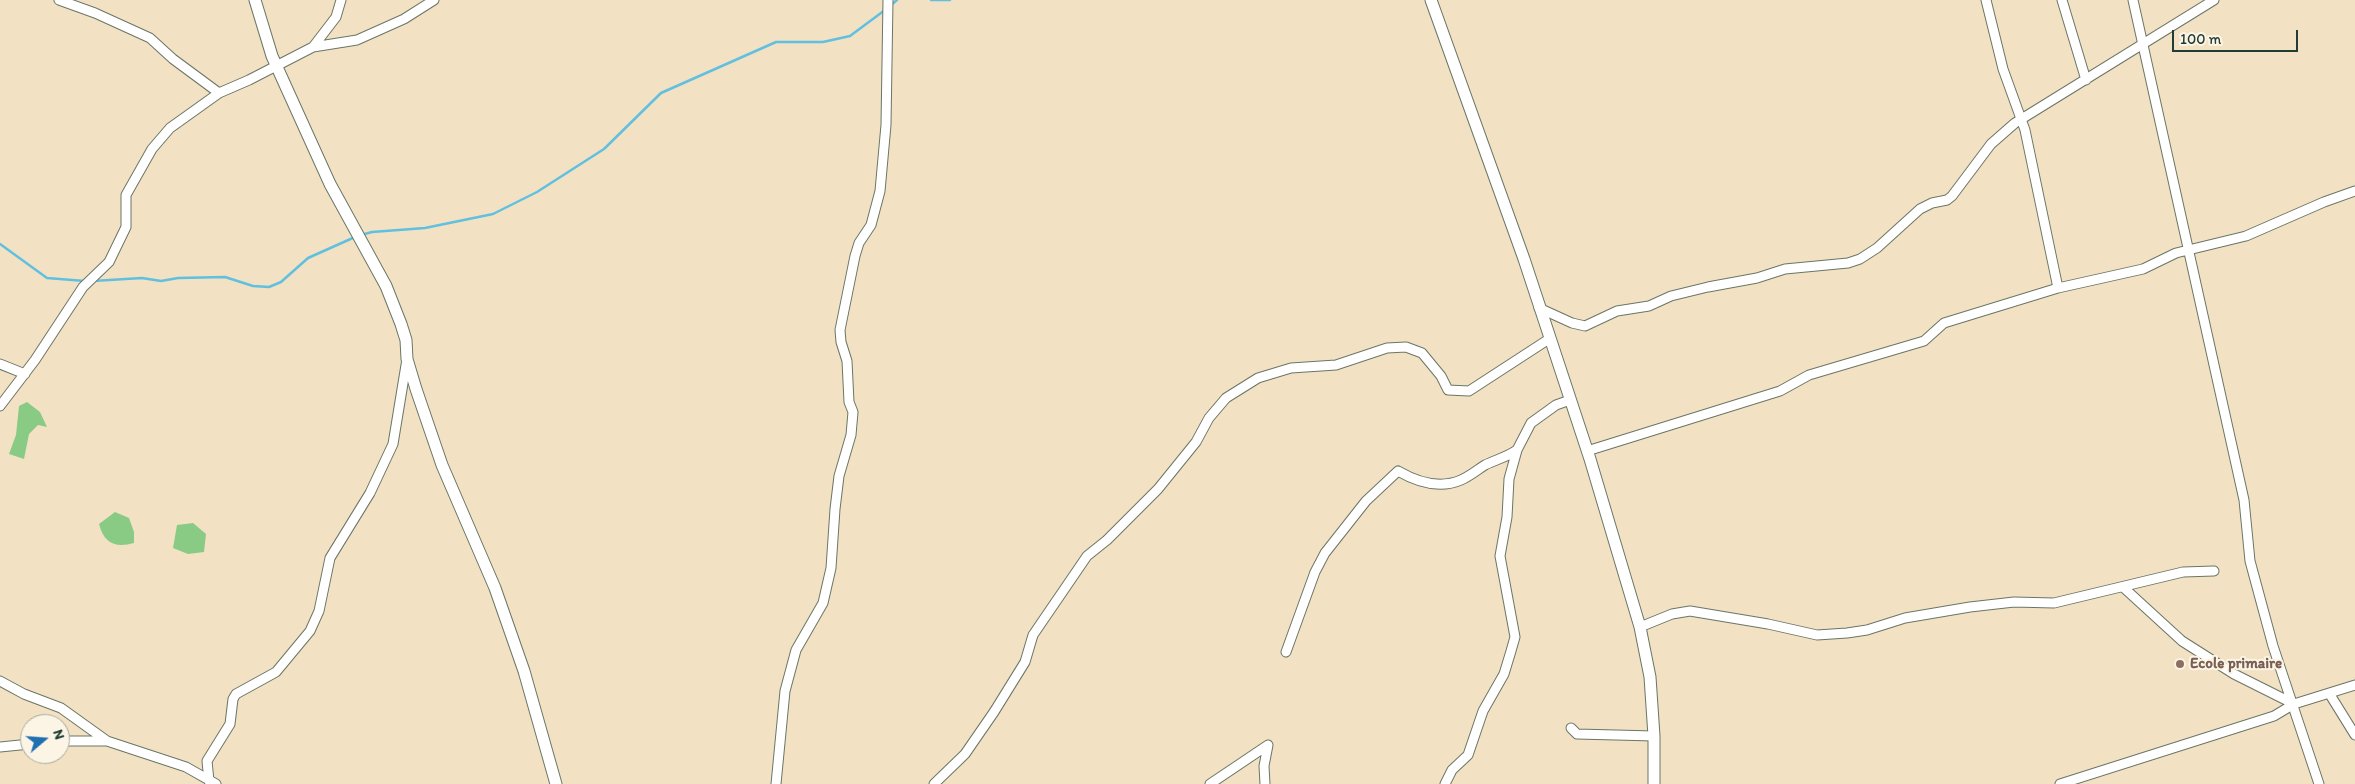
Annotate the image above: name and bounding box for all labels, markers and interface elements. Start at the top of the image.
scale bar [2175,20,2301,52]
text: 100 m [2180,30,2221,48]
place label: Ecole primaire [2190,655,2282,673]
marker: Ecole primaire [2174,658,2186,670]
north arrow [20,714,70,764]
text: N [49,727,68,742]

